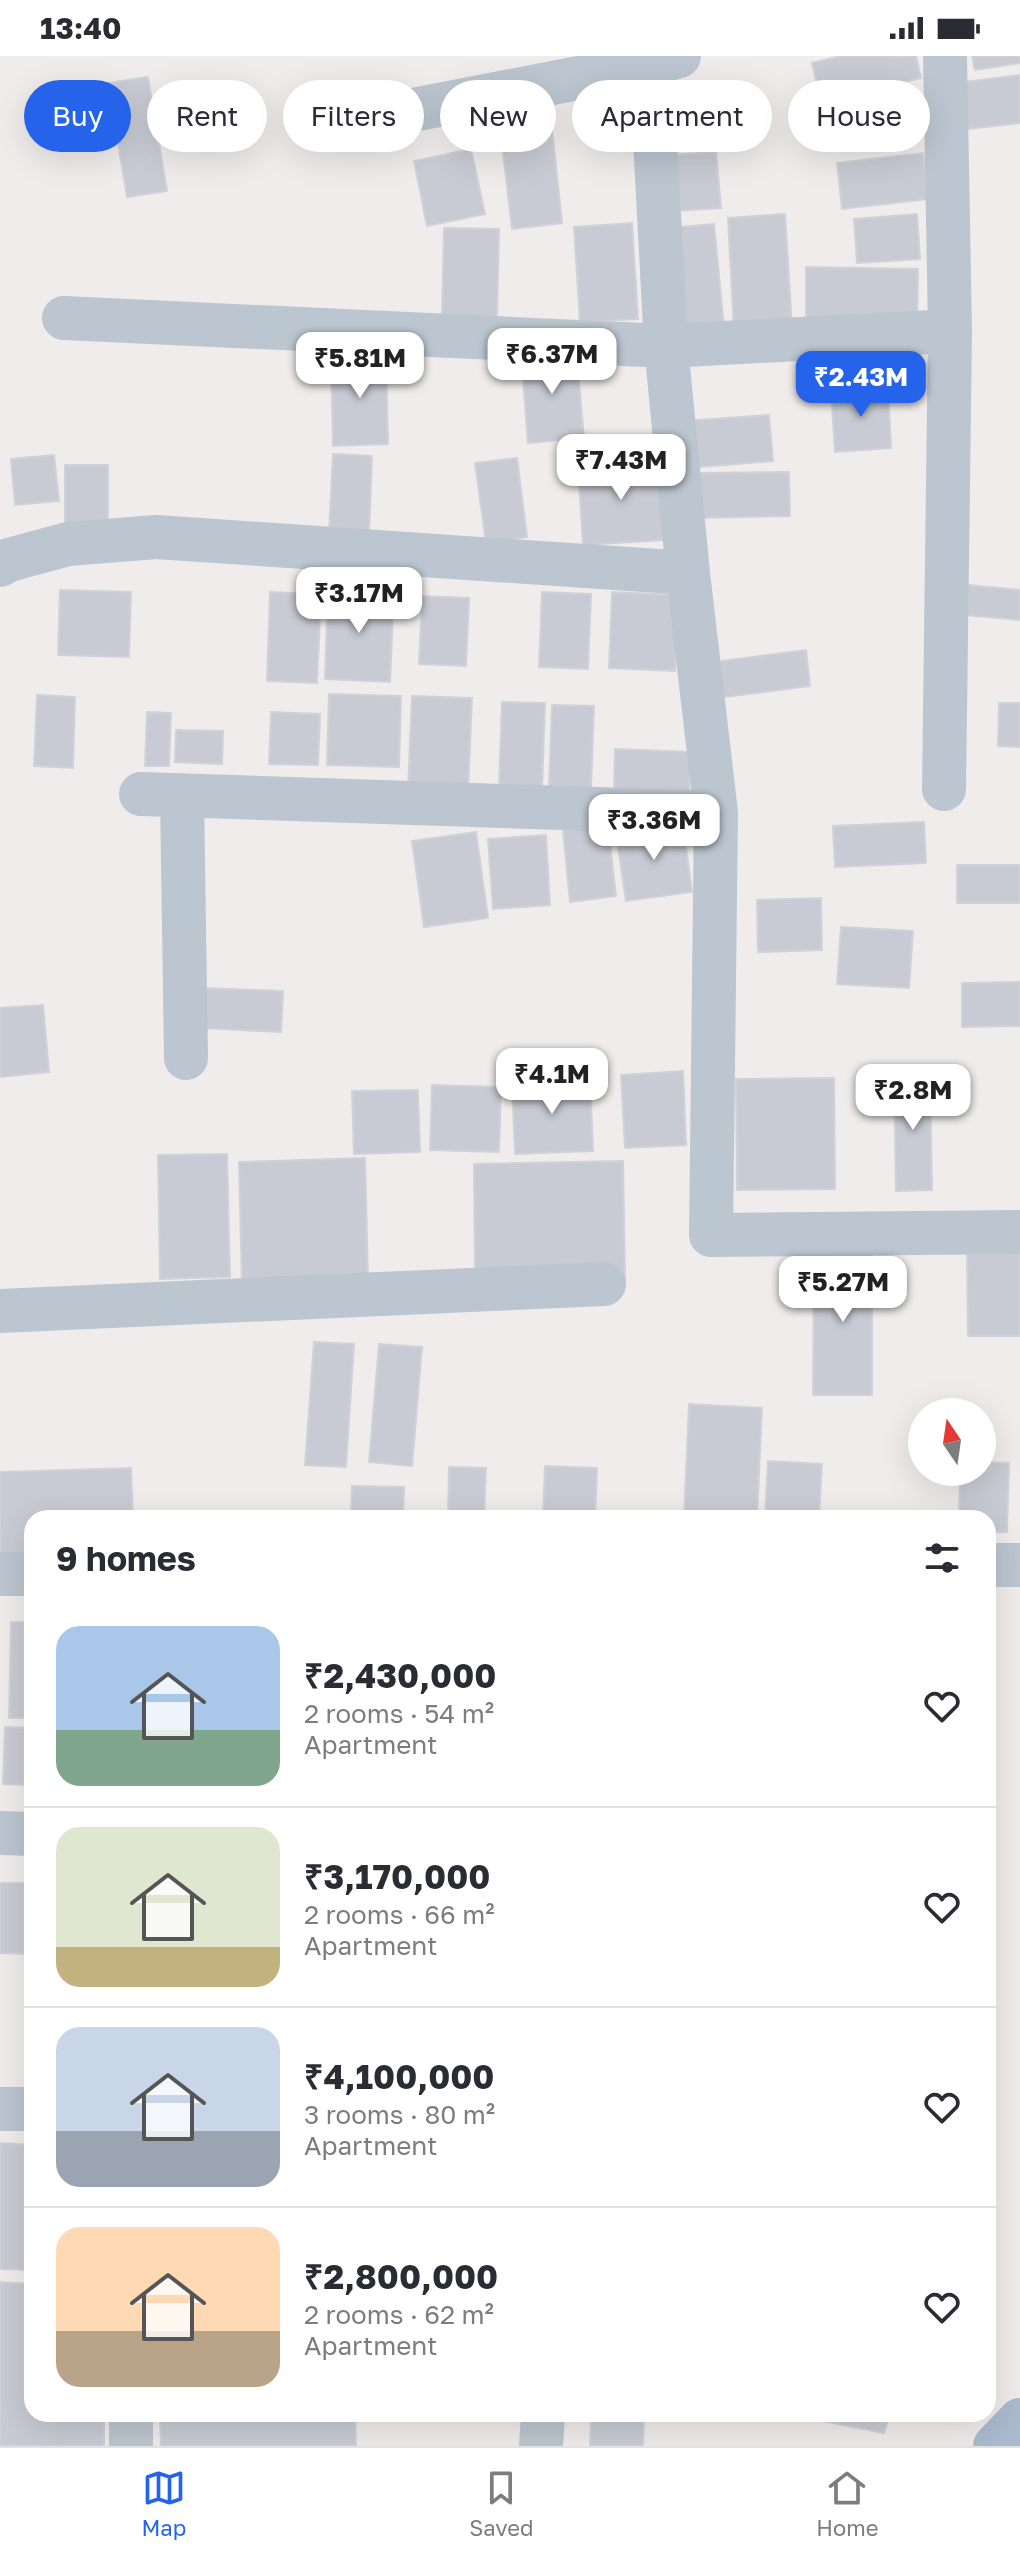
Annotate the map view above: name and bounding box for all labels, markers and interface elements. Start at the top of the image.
text: 13:40 [40,10,122,46]
chip: Buy [24,80,131,152]
chip: Rent [147,80,267,152]
chip: Filters [283,80,424,152]
chip: New [440,80,556,152]
chip: Apartment [572,80,772,152]
chip: House [788,80,930,152]
pin: ₹6.37M [487,328,617,396]
pin: ₹5.81M [295,332,425,400]
text: ₹6.37M [506,338,598,369]
text: ₹5.81M [314,342,406,373]
pin: ₹2.43M [796,351,926,419]
text: ₹2.43M [814,361,908,392]
pin: ₹7.43M [556,434,686,502]
text: ₹7.43M [575,444,667,475]
pin: ₹3.17M [294,567,424,635]
text: ₹3.17M [314,577,404,608]
pin: ₹3.36M [589,794,719,862]
text: ₹3.36M [607,804,701,835]
pin: ₹4.1M [496,1048,608,1116]
text: ₹4.1M [514,1058,590,1089]
pin: ₹2.8M [857,1064,969,1132]
text: ₹2.8M [874,1074,952,1105]
pin: ₹5.27M [778,1256,908,1324]
text: ₹5.27M [797,1266,889,1297]
north arrow [908,1398,996,1486]
map controls [908,1398,996,1486]
icon: filters [920,1536,964,1580]
text: 9 homes [56,1538,196,1578]
text: ₹2,430,000 [304,1655,496,1695]
icon: home [120,1658,216,1754]
icon: heart [920,1684,964,1728]
text: 2 rooms · 54 m² [304,1698,494,1729]
text: Apartment [304,1729,437,1760]
text: ₹3,170,000 [304,1856,490,1896]
icon: home [120,1859,216,1955]
icon: heart [920,1885,964,1929]
text: 2 rooms · 66 m² [304,1899,495,1930]
text: Apartment [304,1930,437,1961]
text: ₹4,100,000 [304,2056,494,2096]
icon: home [120,2059,216,2155]
icon: heart [920,2085,964,2129]
text: 3 rooms · 80 m² [304,2099,495,2130]
text: Apartment [304,2130,437,2161]
text: ₹2,800,000 [304,2256,498,2296]
icon: home [120,2259,216,2355]
icon: heart [920,2285,964,2329]
text: 2 rooms · 62 m² [304,2299,494,2330]
text: Apartment [304,2330,437,2361]
tab: Map [141,2466,186,2541]
tab: Saved [469,2466,533,2541]
tab: Home [816,2466,879,2541]

